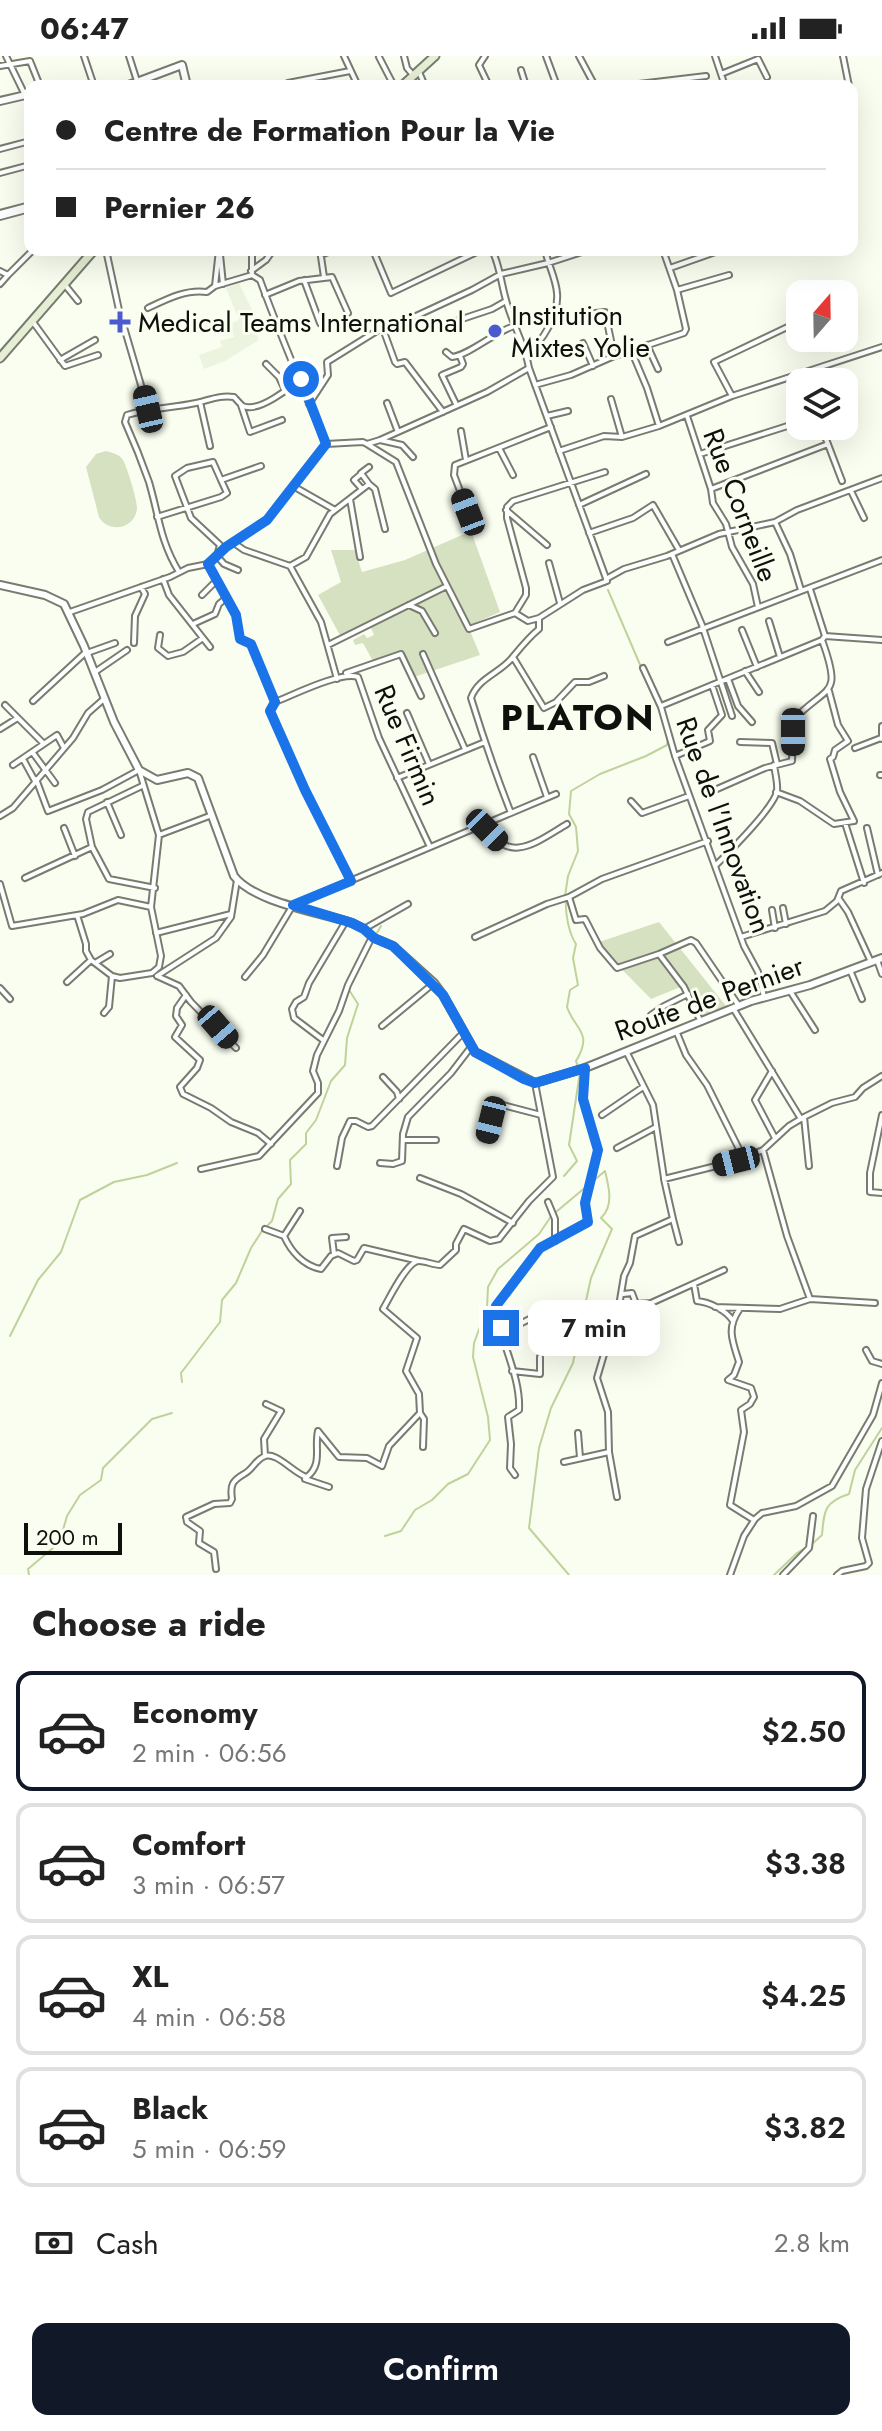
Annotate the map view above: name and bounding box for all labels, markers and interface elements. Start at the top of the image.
text: 06:47 [40,7,129,50]
text: Centre de Formation Pour la Vie [104,109,555,152]
text: Pernier 26 [104,186,255,229]
north arrow [786,280,858,352]
map controls [786,280,858,440]
place label: Institution Mixtes Yolie [511,295,650,368]
place label: Medical Teams International [138,302,464,343]
marker: Medical Teams International [109,311,131,333]
marker: Institution Mixtes Yolie [486,322,504,340]
route start [283,361,319,397]
button: layers [786,368,858,440]
car [131,383,165,435]
street label: Rue Corneille [693,423,789,588]
car [448,485,488,539]
street label: Rue Firmin [364,678,451,812]
district label: PLATON [501,691,656,743]
car [781,708,805,756]
street label: Rue de l'Innovation [665,711,782,939]
car [462,805,512,855]
street label: Route de Pernier [609,945,810,1052]
car [193,1001,243,1053]
car [474,1094,508,1146]
car [710,1144,762,1178]
callout: 7 min [529,1300,661,1356]
text: 7 min [561,1309,627,1347]
route end [483,1310,519,1346]
scale bar [24,1519,122,1555]
text: 200 m [36,1521,99,1553]
text: Choose a ride [32,1597,266,1649]
text: Economy [132,1691,258,1734]
icon: car [36,1695,108,1767]
text: $2.50 [762,1710,846,1753]
text: 2 min · 06:56 [132,1734,287,1772]
text: Comfort [132,1823,245,1866]
icon: car [36,1827,108,1899]
text: $3.38 [765,1842,846,1885]
text: 3 min · 06:57 [132,1866,285,1904]
text: XL [132,1955,168,1998]
icon: car [36,1959,108,2031]
text: $4.25 [761,1974,846,2017]
text: 4 min · 06:58 [132,1998,286,2036]
text: Black [132,2087,208,2130]
icon: car [36,2091,108,2163]
text: $3.82 [764,2106,846,2149]
text: 5 min · 06:59 [132,2130,287,2168]
icon: cash [32,2221,76,2265]
text: Cash [96,2222,159,2265]
text: 2.8 km [774,2224,850,2262]
button: Confirm [32,2323,850,2415]

